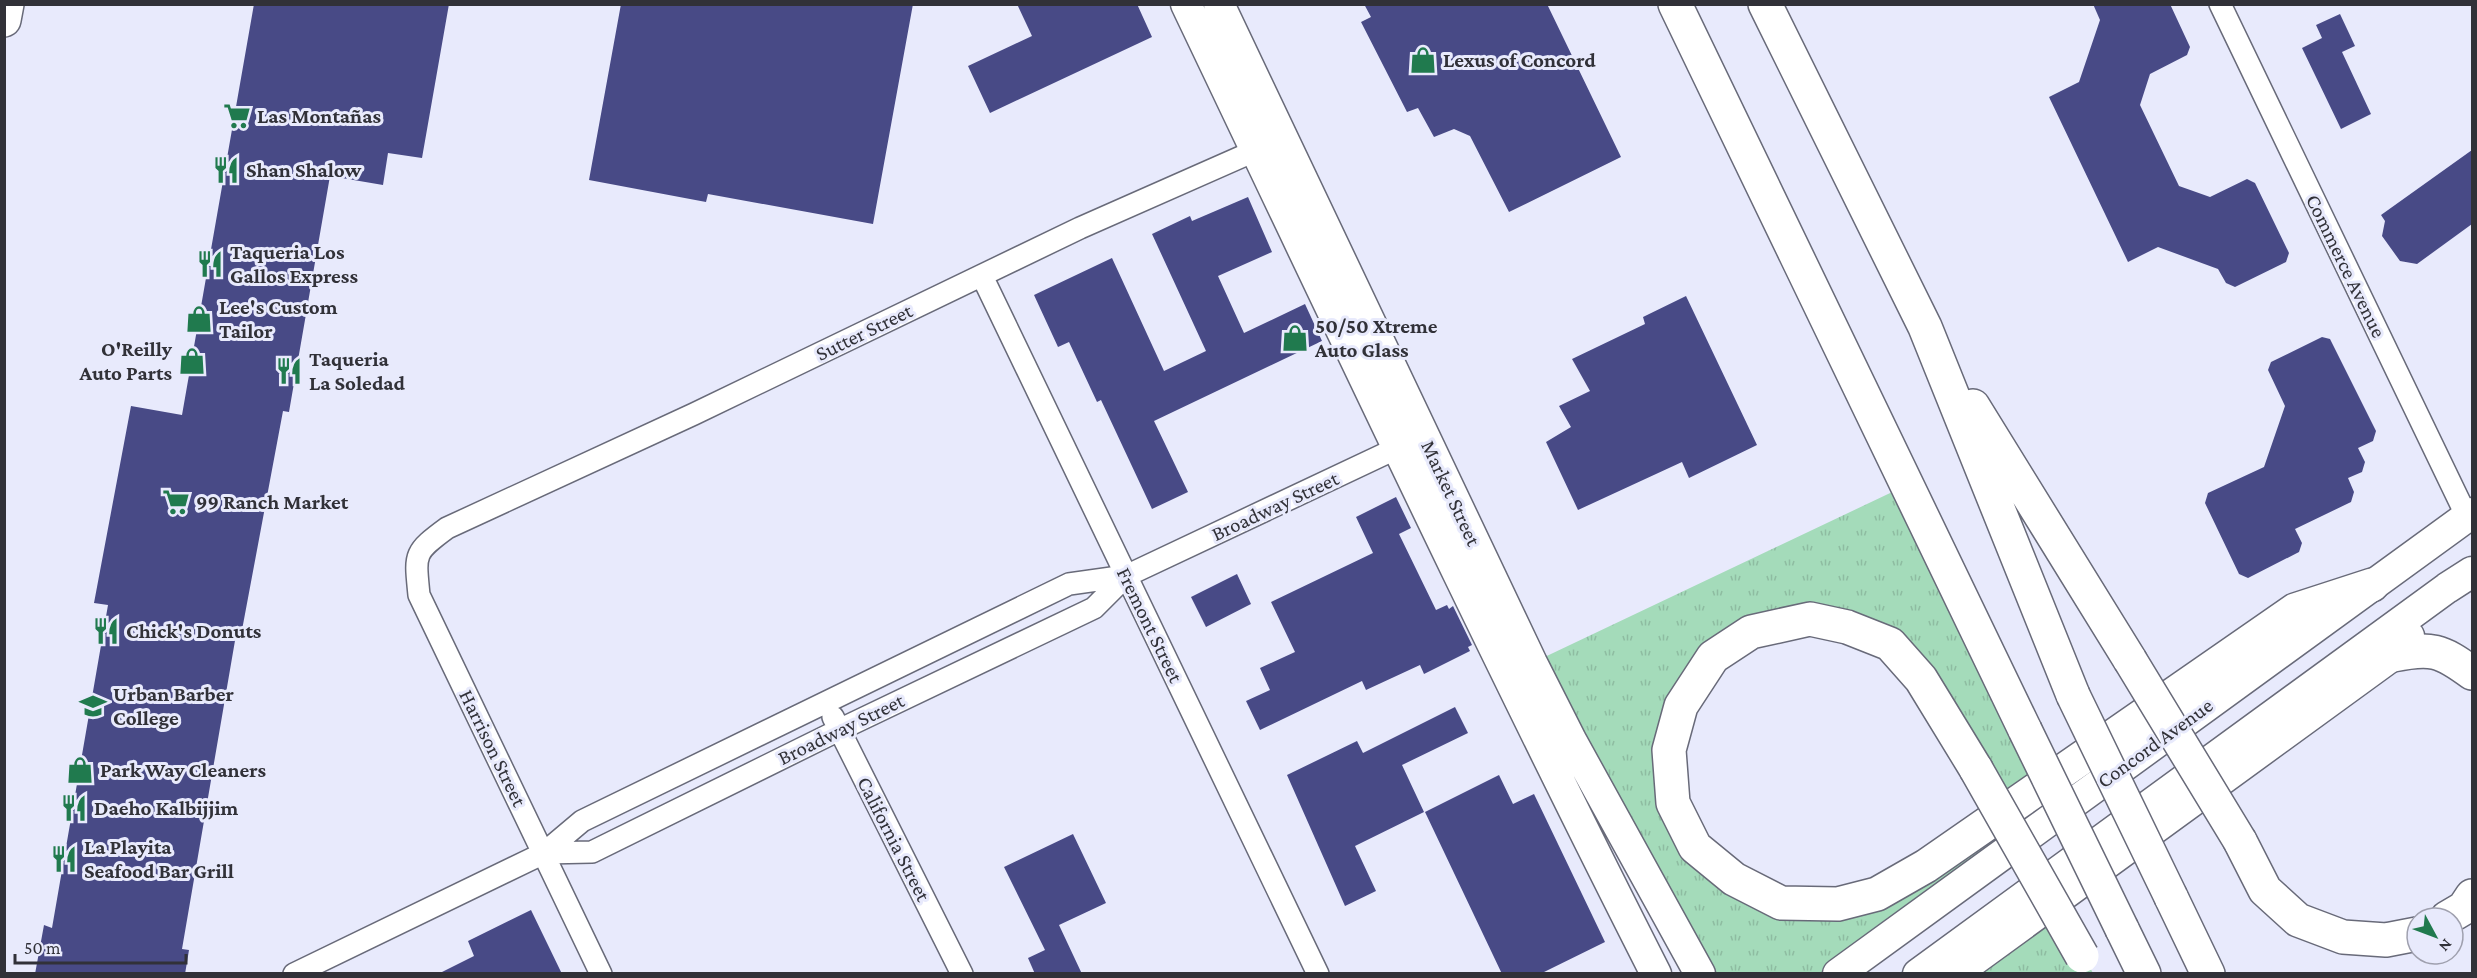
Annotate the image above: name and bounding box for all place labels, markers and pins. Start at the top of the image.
shop icon: Lexus of Concord [1408,45,1438,75]
place label: Lexus of Concord [1443,48,1596,72]
supermarket icon: Las Montañas [222,101,252,131]
place label: Las Montañas [257,104,381,128]
restaurant icon: Shan Shalow [211,155,241,185]
place label: Shan Shalow [246,158,362,182]
place label: Taqueria Los Gallos Express [230,240,358,288]
restaurant icon: Taqueria Los Gallos Express [195,249,225,279]
place label: Lee's Custom Tailor [219,295,338,343]
shop icon: Lee's Custom Tailor [184,304,214,334]
place label: 50/50 Xtreme Auto Glass [1314,314,1438,362]
shop icon: 50/50 Xtreme Auto Glass [1280,323,1310,353]
place label: O'Reilly Auto Parts [79,337,173,385]
shop icon: O'Reilly Auto Parts [177,346,207,376]
place label: Taqueria La Soledad [309,347,406,395]
restaurant icon: Taqueria La Soledad [274,356,304,386]
supermarket icon: 99 Ranch Market [161,487,191,517]
place label: 99 Ranch Market [196,490,349,514]
restaurant icon: Chick's Donuts [91,616,121,646]
place label: Chick's Donuts [126,619,262,643]
place label: Urban Barber College [113,682,234,730]
school or university icon: Urban Barber College [78,691,108,721]
shop icon: Park Way Cleaners [65,755,95,785]
place label: Park Way Cleaners [100,758,266,782]
restaurant icon: Daeho Kalbijjim [59,793,89,823]
place label: Daeho Kalbijjim [94,796,238,820]
place label: La Playita Seafood Bar Grill [84,835,234,883]
restaurant icon: La Playita Seafood Bar Grill [49,844,79,874]

